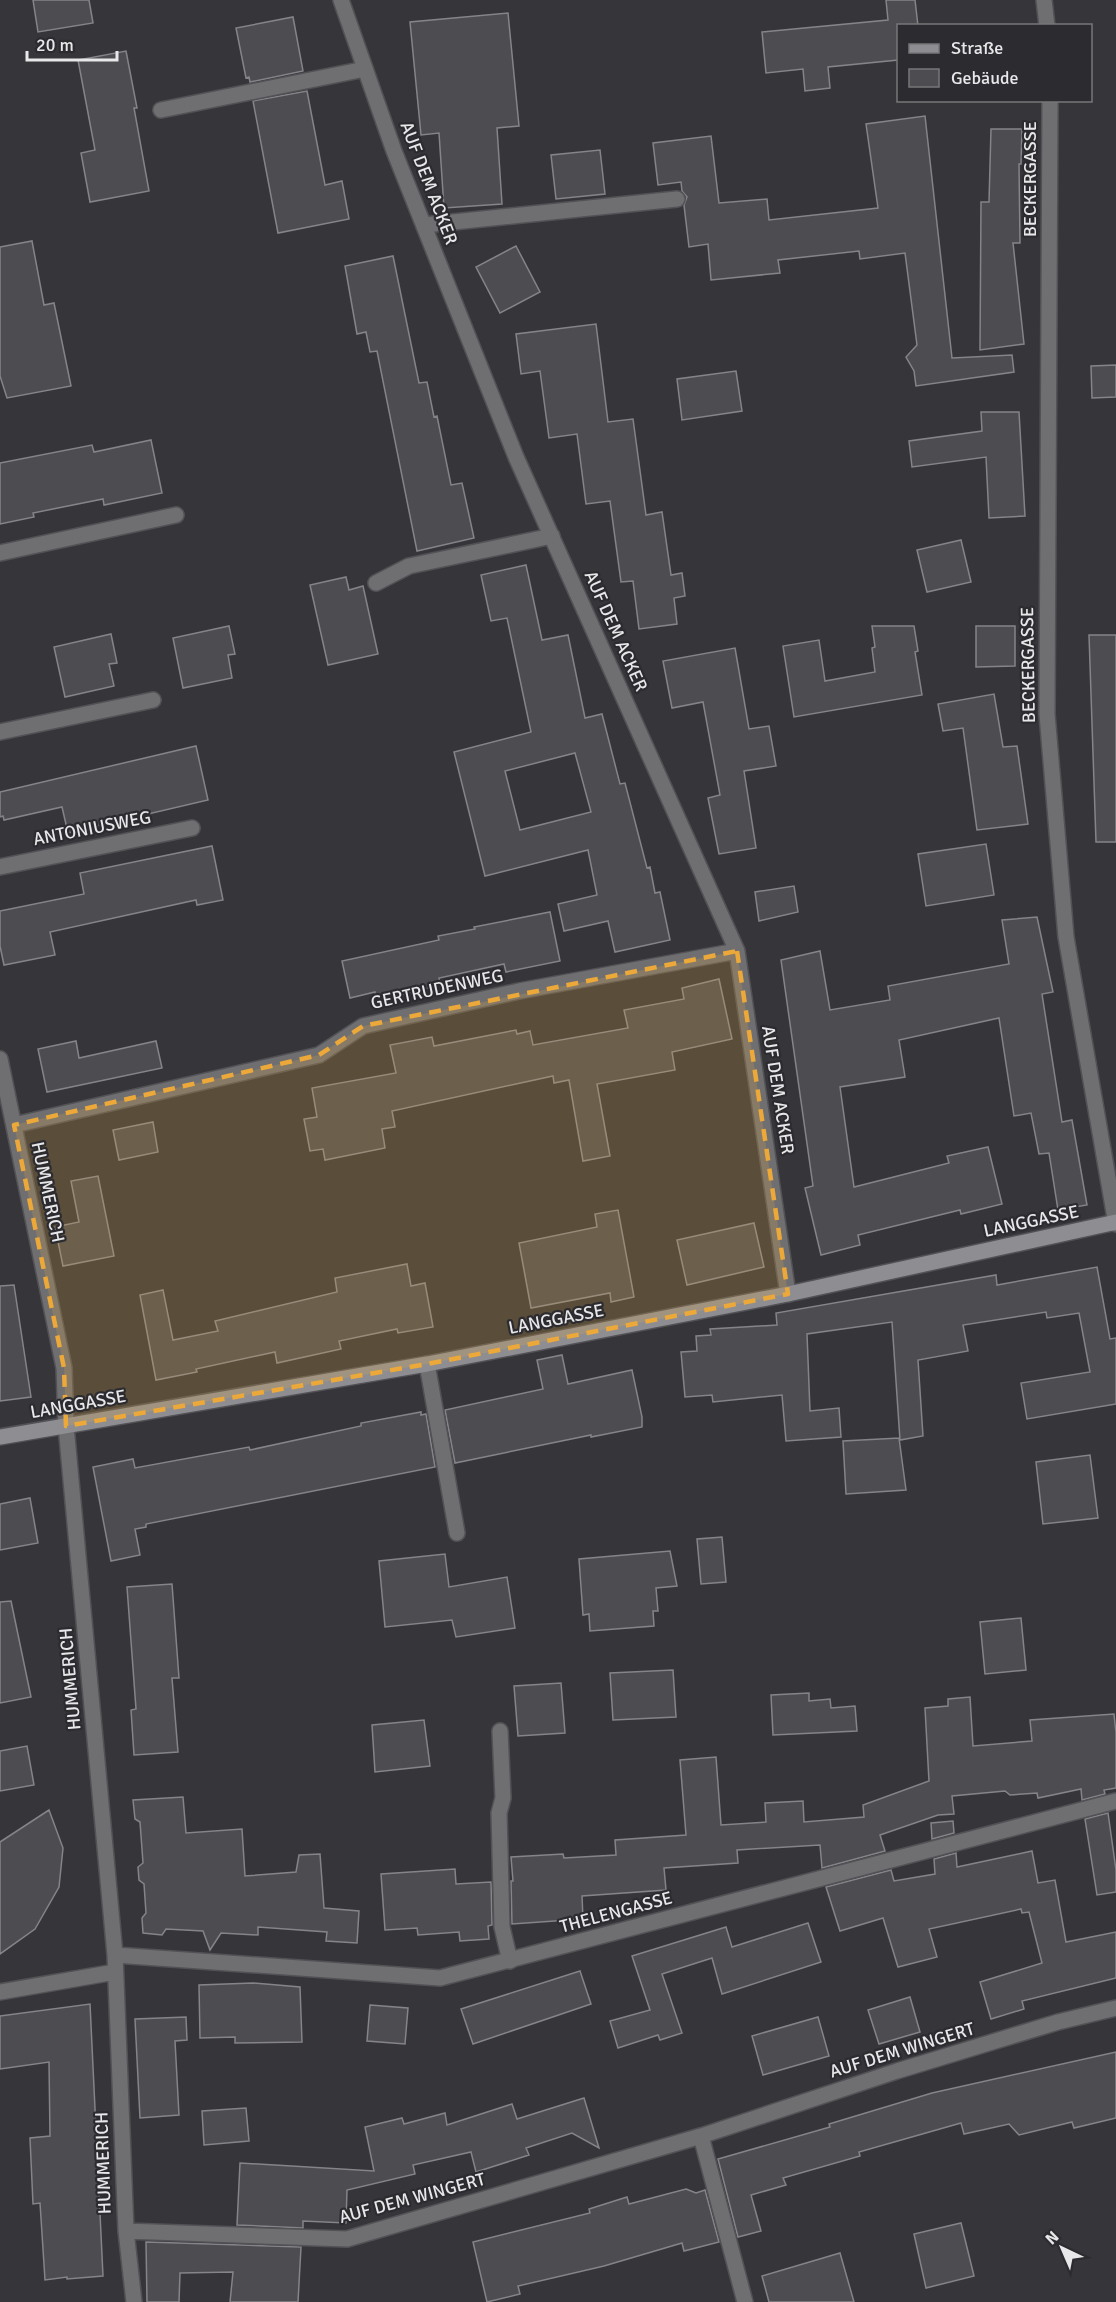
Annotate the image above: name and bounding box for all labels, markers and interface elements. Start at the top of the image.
scale bar [27,24,117,62]
legend [897,24,1092,102]
text: 20 m [36,34,74,56]
text: Straße [951,37,1003,59]
text: Gebäude [951,67,1019,89]
street label: AUF DEM ACKER [395,118,463,248]
street label: BECKERGASSE [1019,121,1041,237]
street label: AUF DEM ACKER [580,567,653,695]
street label: BECKERGASSE [1016,607,1040,723]
street label: ANTONIUSWEG [31,806,153,850]
street label: GERTRUDENWEG [369,964,505,1014]
street label: AUF DEM ACKER [757,1024,799,1156]
street label: HUMMERICH [27,1140,69,1244]
street label: LANGGASSE [981,1200,1081,1242]
street label: LANGGASSE [506,1299,606,1339]
street label: LANGGASSE [28,1385,128,1423]
street label: HUMMERICH [55,1627,85,1731]
street label: THELENGASSE [557,1886,675,1938]
street label: AUF DEM WINGERT [827,2017,977,2083]
street label: HUMMERICH [90,2111,116,2215]
street label: AUF DEM WINGERT [336,2168,488,2228]
north arrow [1032,2218,1092,2278]
text: N [1041,2227,1063,2249]

